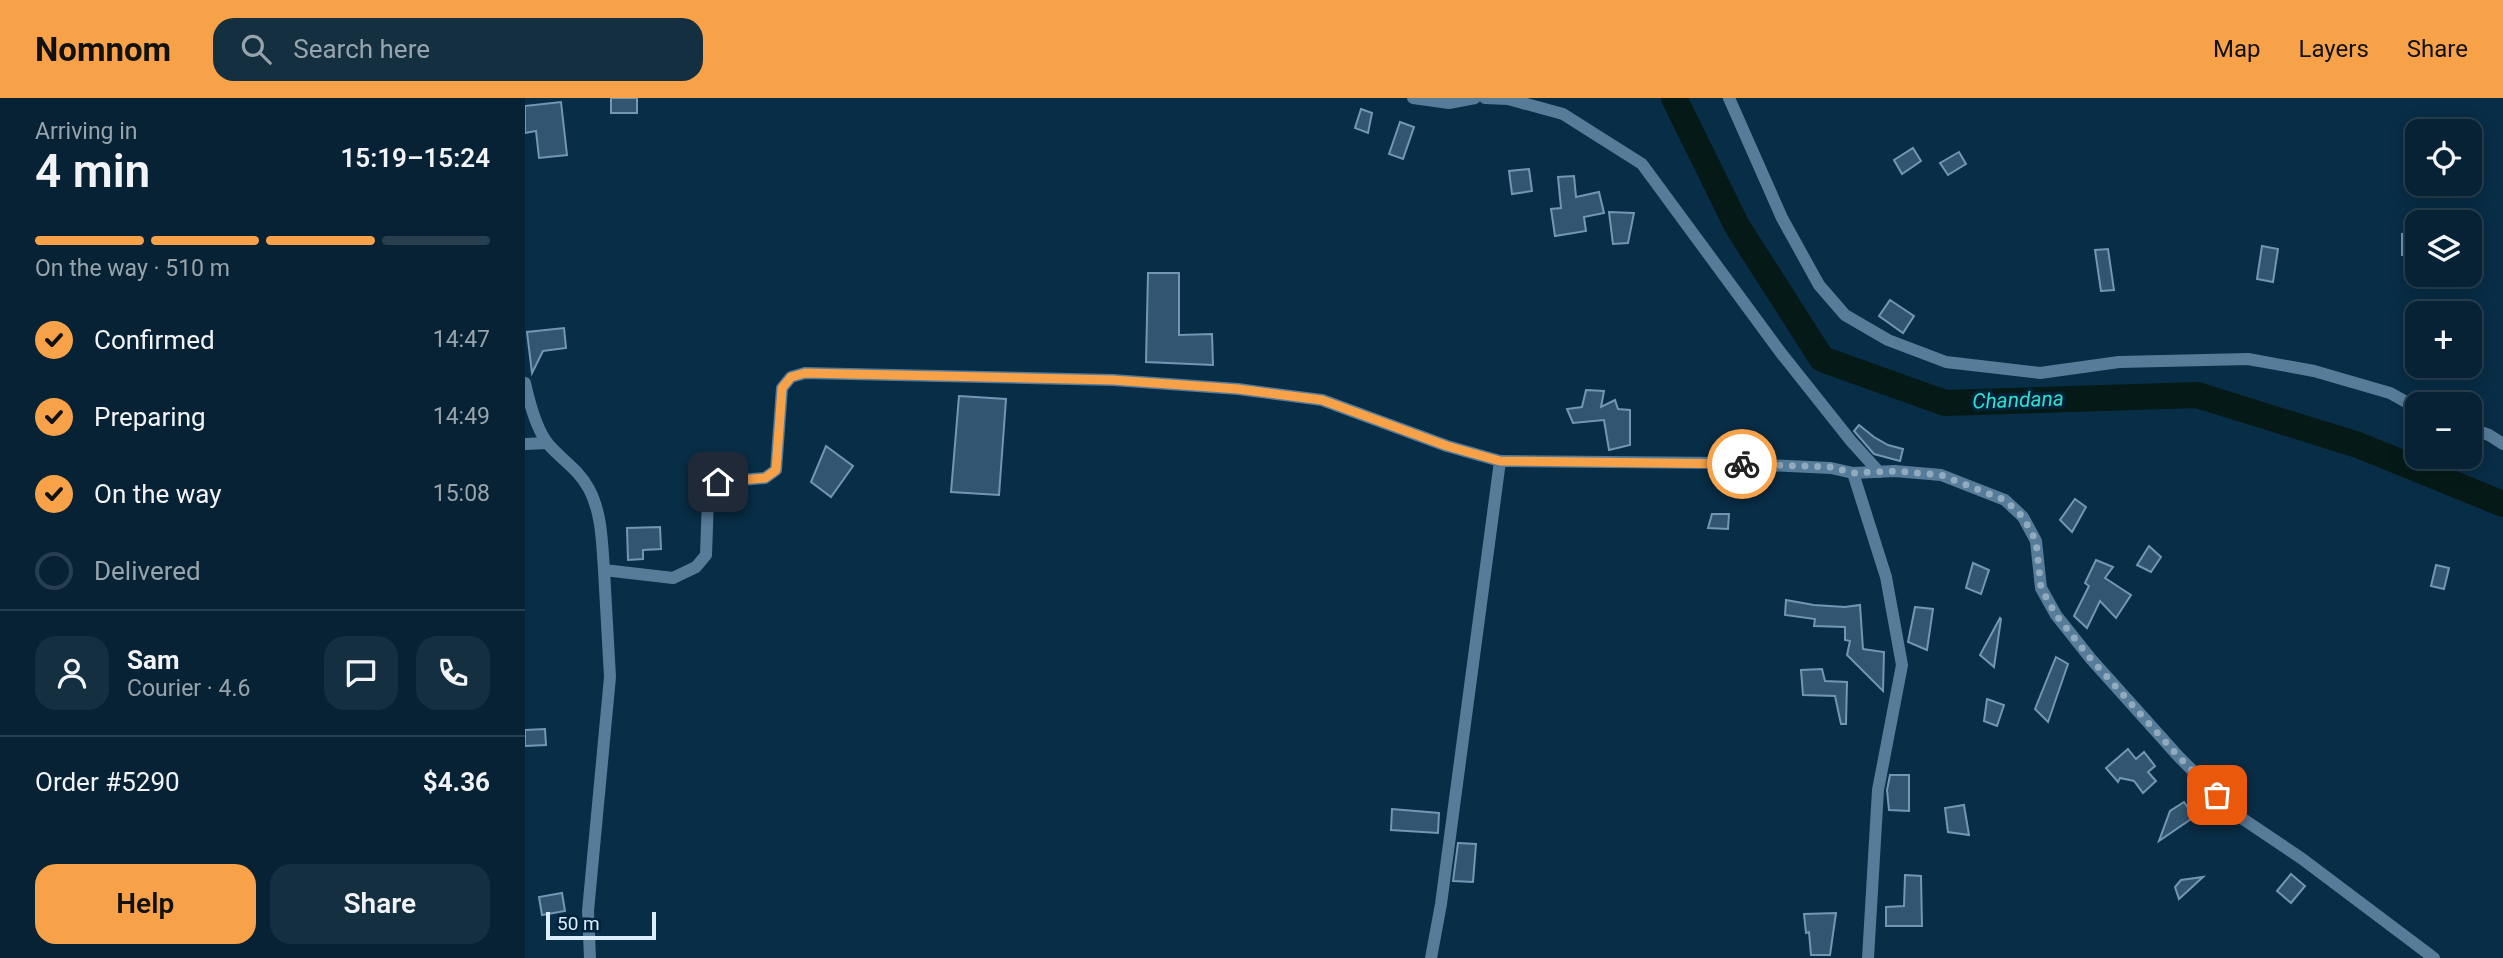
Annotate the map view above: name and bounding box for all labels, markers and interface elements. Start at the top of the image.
search box [213,18,703,81]
text: Nomnom [35,30,171,69]
icon: search [237,30,275,68]
text: Search here [293,34,430,64]
text: Map [2213,35,2261,63]
text: Layers [2299,35,2369,63]
text: Share [2407,35,2468,63]
text: Arriving in [35,118,138,145]
map controls [2405,119,2482,469]
button: locate [2405,119,2482,196]
text: 15:19–15:24 [340,143,490,173]
text: 4 min [35,144,150,198]
button: layers [2405,210,2482,287]
text: On the way · 510 m [35,255,230,282]
button: + [2405,301,2482,378]
icon: check [35,321,73,359]
text: Confirmed [94,325,215,355]
text: 14:47 [433,326,490,353]
water label: Chandana [1972,386,2064,414]
button: − [2405,392,2482,469]
icon: check [35,398,73,436]
text: Preparing [94,402,206,432]
text: 14:49 [433,403,490,430]
courier [1707,429,1777,499]
icon: bike [1723,445,1761,483]
pin [688,452,748,512]
icon: home [699,463,737,501]
icon: check [35,475,73,513]
text: On the way [94,479,222,509]
text: 15:08 [433,480,490,507]
text: Delivered [94,556,201,586]
button: person [35,636,109,710]
button: chat [324,636,398,710]
button: phone [416,636,490,710]
text: Sam [127,645,179,675]
text: Courier · 4.6 [127,675,250,702]
pin [2187,765,2247,825]
text: Order #5290 [35,767,180,797]
text: $4.36 [423,767,490,797]
icon: bag [2198,776,2236,814]
button: Help [35,864,256,944]
button: Share [270,864,490,944]
scale bar [546,909,656,941]
text: 50 m [557,912,600,935]

